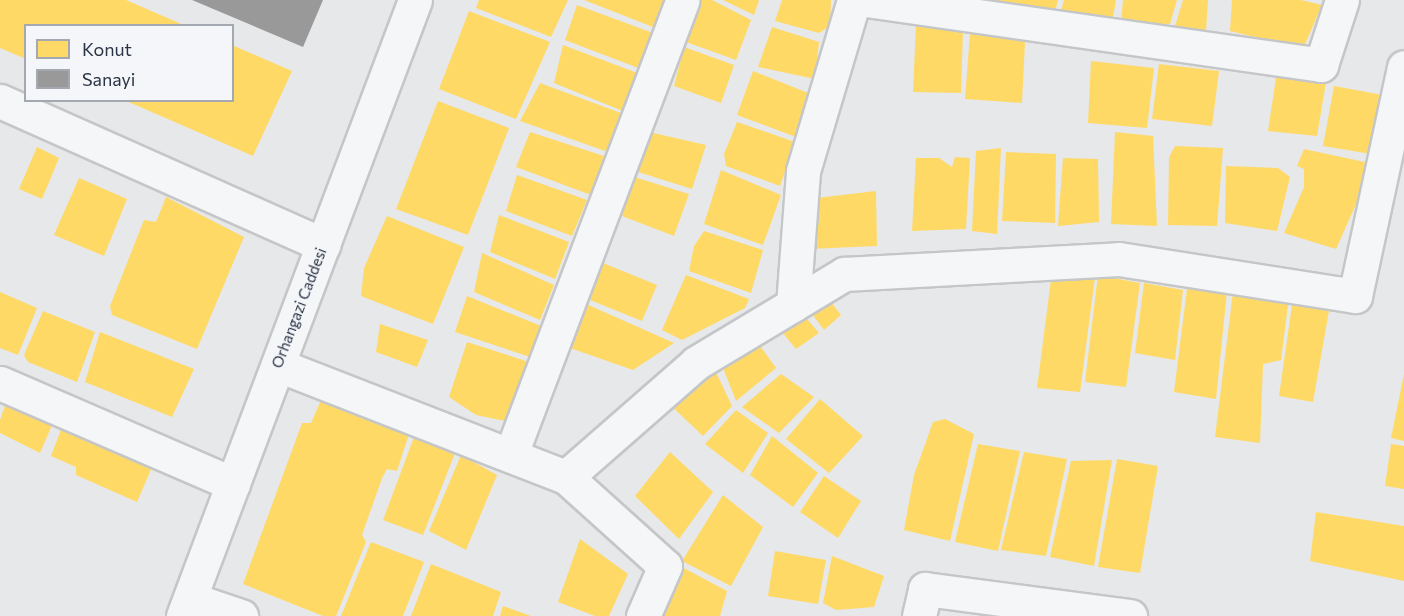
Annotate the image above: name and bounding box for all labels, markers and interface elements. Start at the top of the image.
legend [24,24,234,102]
text: Konut [82,38,132,60]
text: Sanayi [82,68,135,90]
street label: Orhangazi Caddesi [268,245,330,371]

